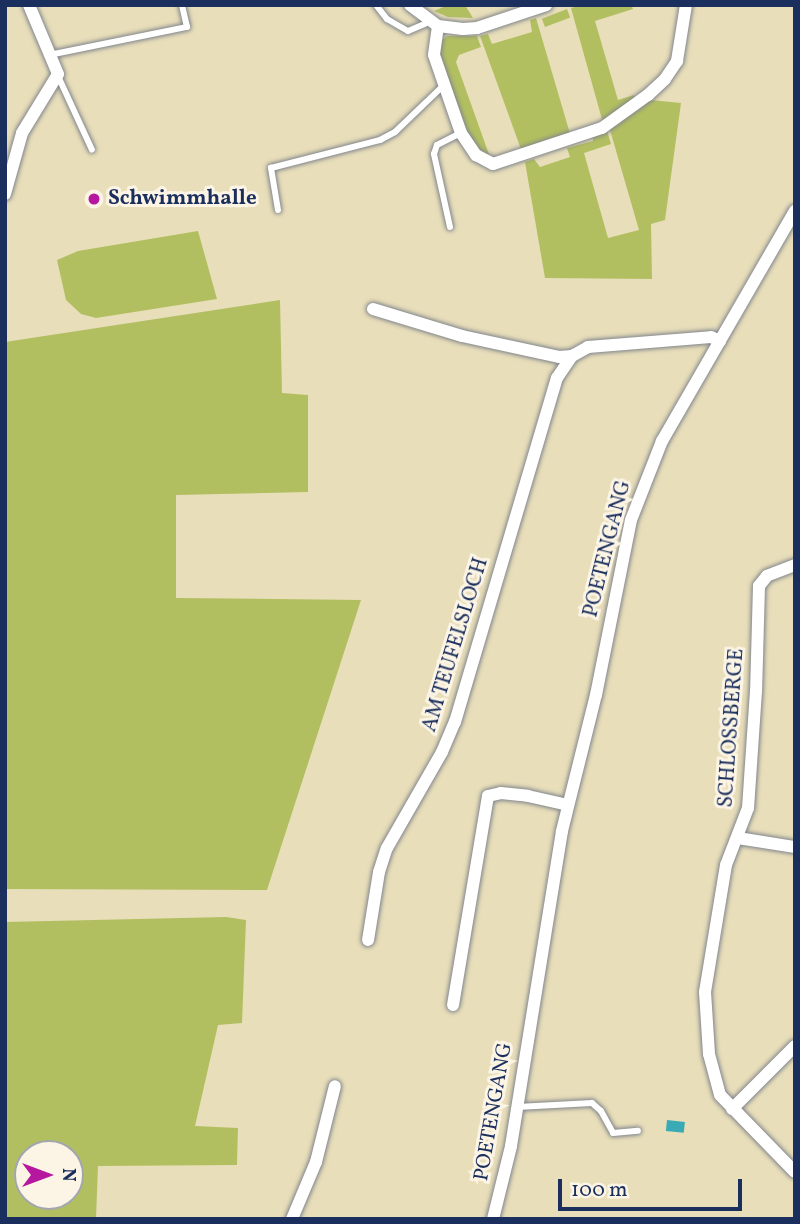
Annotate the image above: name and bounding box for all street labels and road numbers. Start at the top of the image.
street label: POETENGANG [579,478,637,620]
street label: AM TEUFELSLOCH [417,555,495,735]
street label: SCHLOSSBERGE [714,648,750,808]
street label: POETENGANG [469,1041,519,1183]

